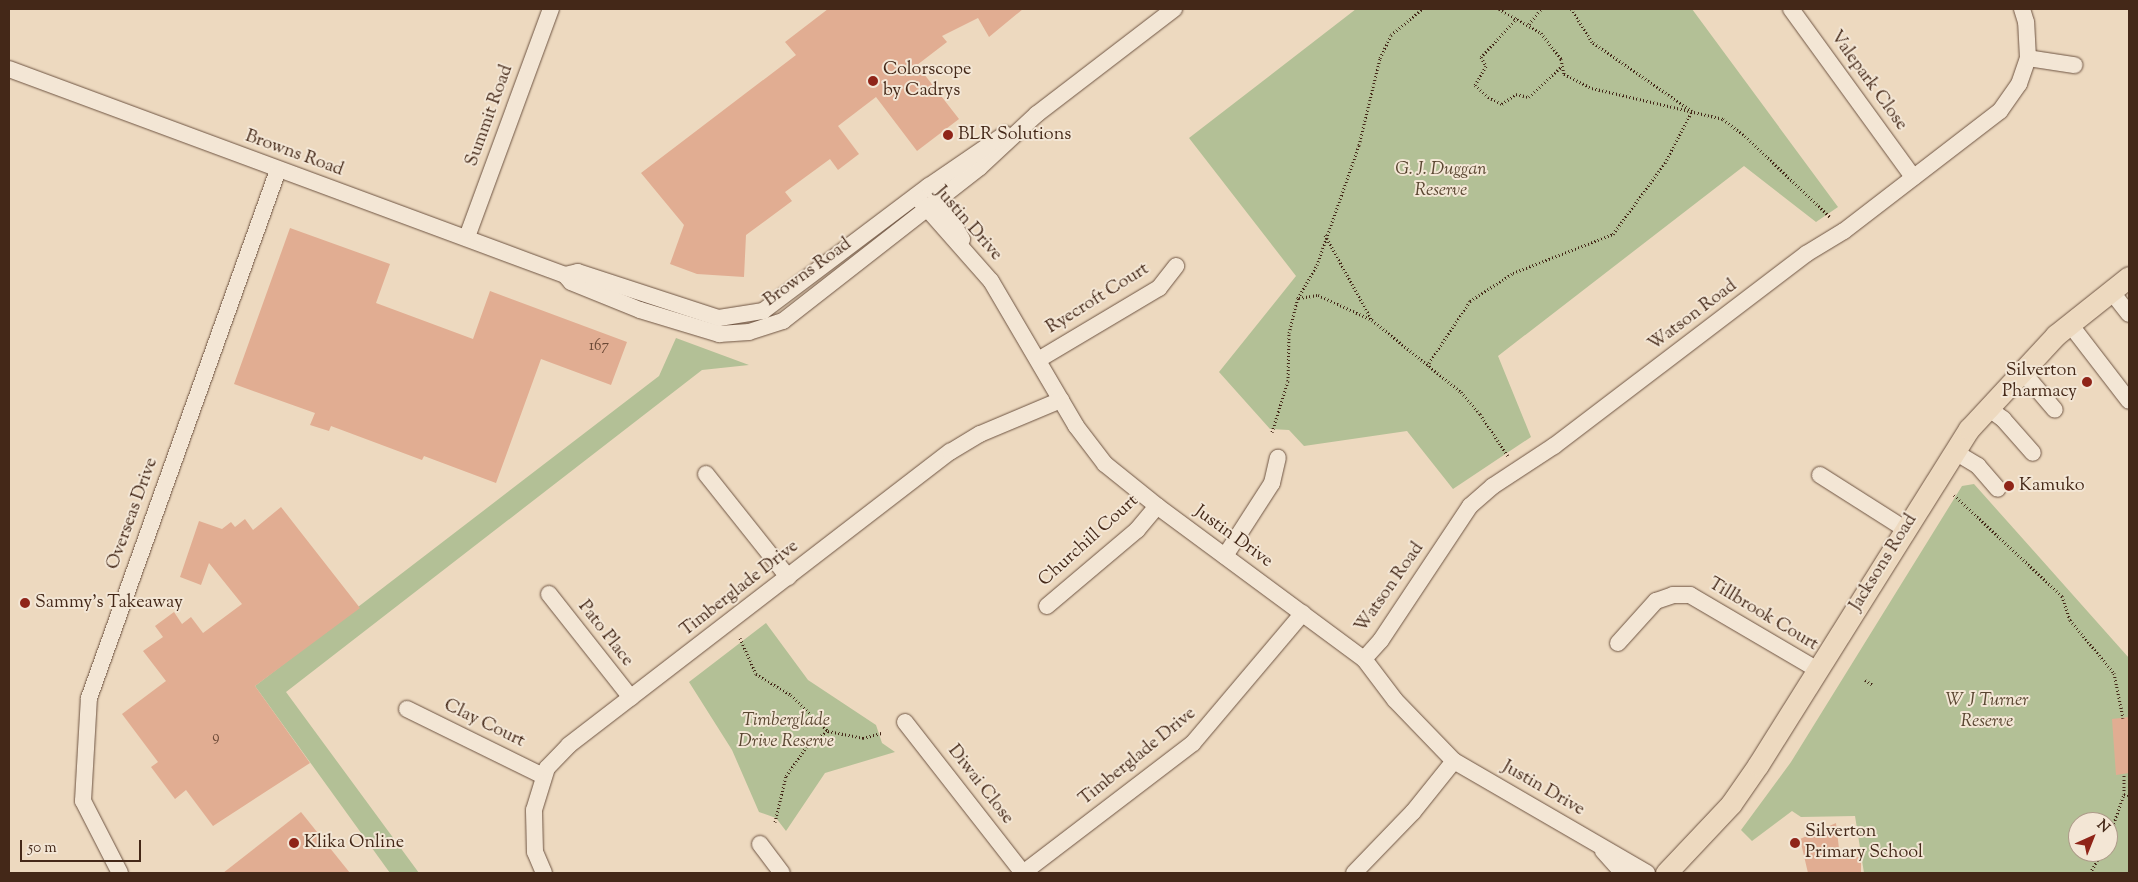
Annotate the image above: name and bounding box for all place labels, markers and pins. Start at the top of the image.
place label: Colorscope by Cadrys [883,60,971,102]
marker: Colorscope by Cadrys [867,75,879,87]
place label: BLR Solutions [958,124,1071,146]
marker: BLR Solutions [942,129,954,141]
place label: Silverton Pharmacy [2002,361,2077,404]
marker: Silverton Pharmacy [2081,376,2093,388]
place label: Kamuko [2019,475,2085,497]
marker: Kamuko [2003,480,2015,492]
place label: Sammy's Takeaway [35,592,183,614]
marker: Sammy's Takeaway [19,597,31,609]
place label: Silverton Primary School [1805,822,1923,864]
place label: Klika Online [304,832,404,854]
marker: Klika Online [288,837,300,849]
marker: Silverton Primary School [1789,837,1801,849]

